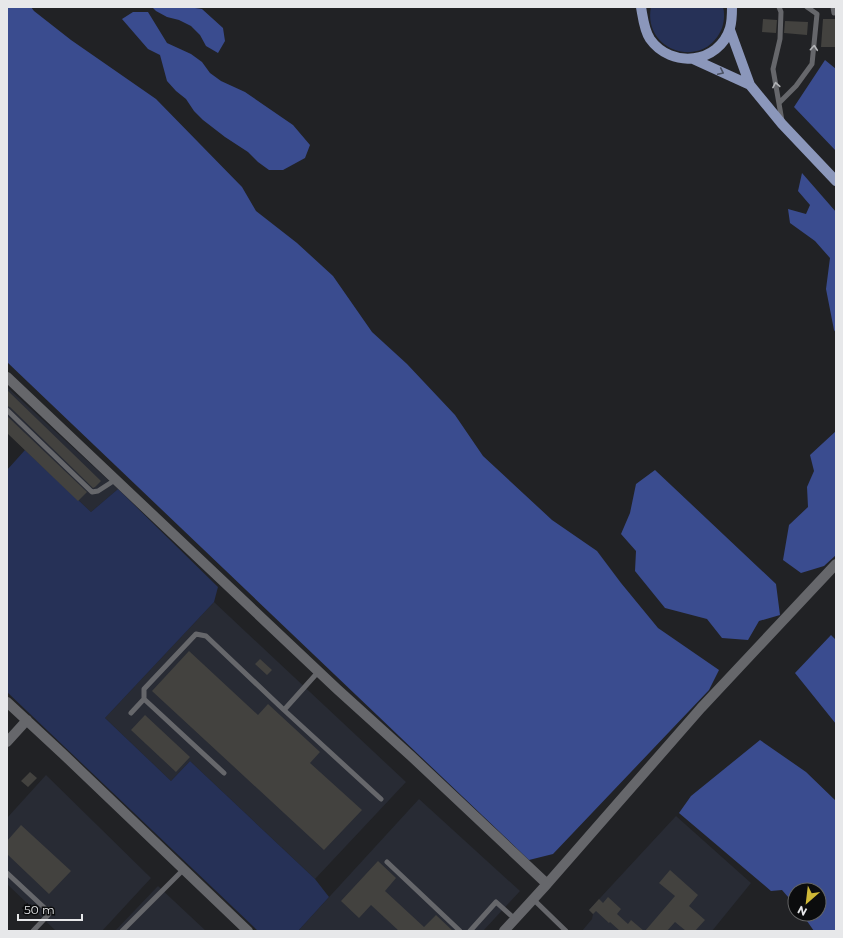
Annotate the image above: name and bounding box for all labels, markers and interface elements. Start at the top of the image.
one-way arrow [809,45,818,51]
one-way arrow [717,67,725,75]
one-way arrow [772,82,780,88]
north arrow [787,882,827,922]
scale bar [18,896,82,922]
text: 50 m [24,902,55,917]
text: N [795,903,810,919]

